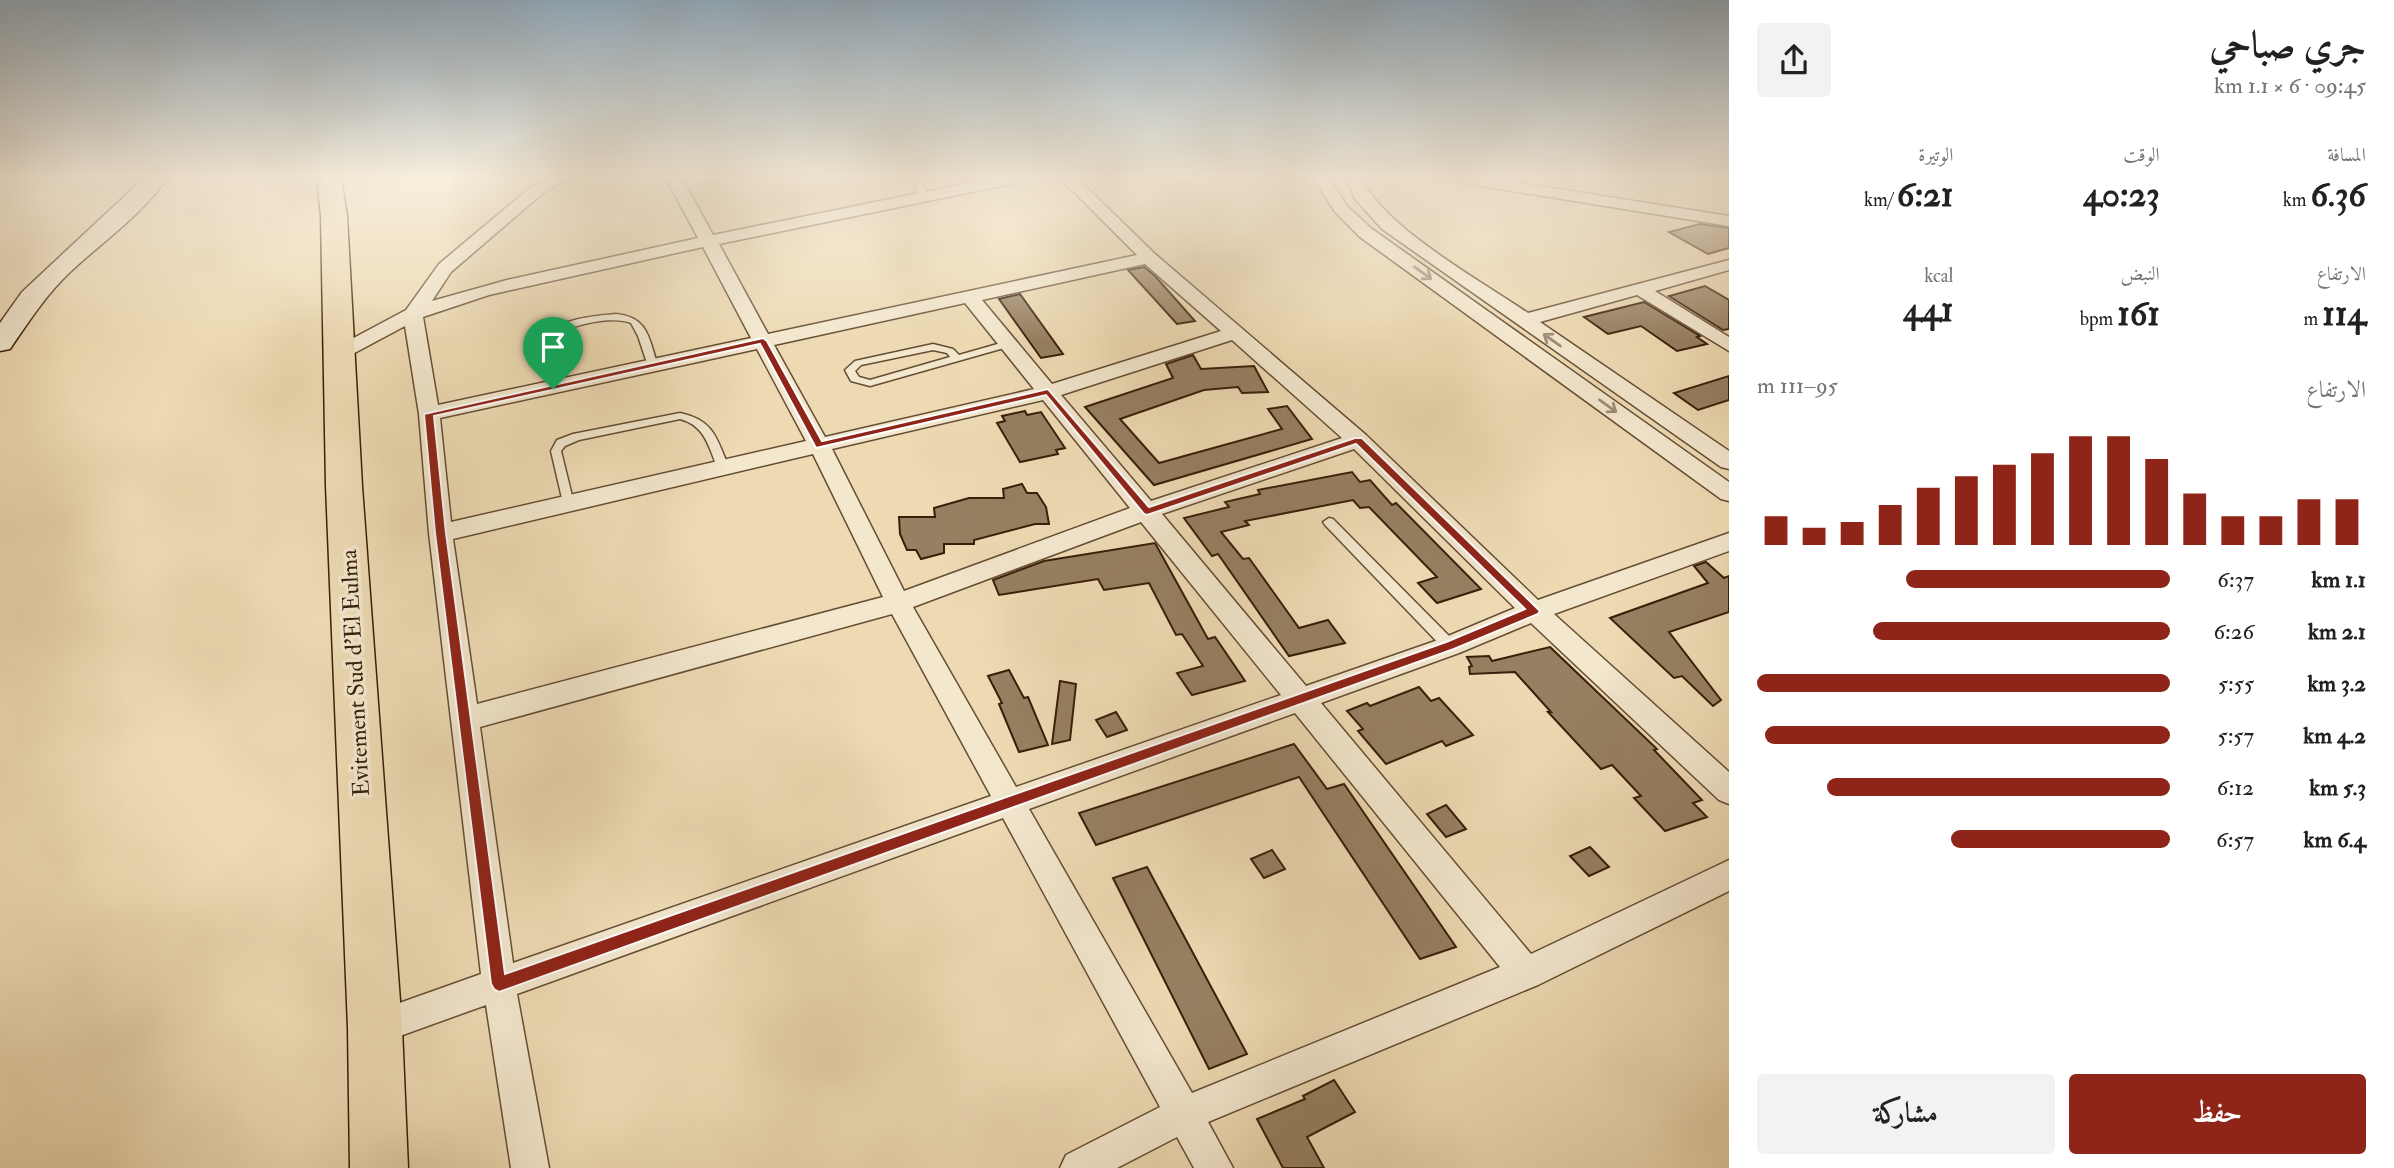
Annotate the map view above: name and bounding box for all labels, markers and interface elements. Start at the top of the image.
text: جري صباحي [2210,21,2366,69]
button: share [1757,23,1831,97]
text: 09:45 · 6 × 1.1 km [2214,71,2366,100]
text: الوتيرة [1918,143,1953,167]
text: الوقت [2123,143,2160,167]
text: المسافة [2327,143,2366,167]
text: 6:21 [1897,173,1953,217]
text: 40:23 [2083,173,2160,217]
text: 6.36 [2310,173,2366,217]
text: /km [1864,188,1897,212]
text: km [2283,188,2310,212]
text: النبض [2121,262,2160,286]
text: الارتفاع [2317,262,2366,286]
text: kcal [1924,264,1953,288]
one-way arrow [1413,266,1432,281]
text: 441 [1903,288,1953,332]
text: 161 [2117,292,2160,336]
text: 114 [2322,292,2366,336]
text: bpm [2080,307,2117,331]
text: m [2303,307,2322,331]
pin [523,317,583,389]
icon: arrive [534,328,572,366]
one-way arrow [1543,333,1562,347]
text: 95–111 m [1757,371,1838,400]
text: الارتفاع [2306,375,2366,404]
one-way arrow [1598,398,1617,413]
street label: Evitement Sud d'El Eulma [334,548,376,797]
text: 6:37 [2217,565,2254,594]
text: 1.1 km [2311,565,2366,594]
text: 6:26 [2213,617,2254,646]
text: 2.1 km [2308,617,2366,646]
text: 5:55 [2218,669,2254,698]
text: 3.2 km [2307,669,2366,698]
text: 5:57 [2218,721,2254,750]
text: 4.2 km [2303,721,2366,750]
text: 6:12 [2217,773,2254,802]
text: 5.3 km [2309,773,2366,802]
text: 6:57 [2216,825,2254,854]
text: 6.4 km [2304,825,2366,854]
button: مشاركة [1757,1074,2055,1154]
button: حفظ [2069,1074,2366,1154]

